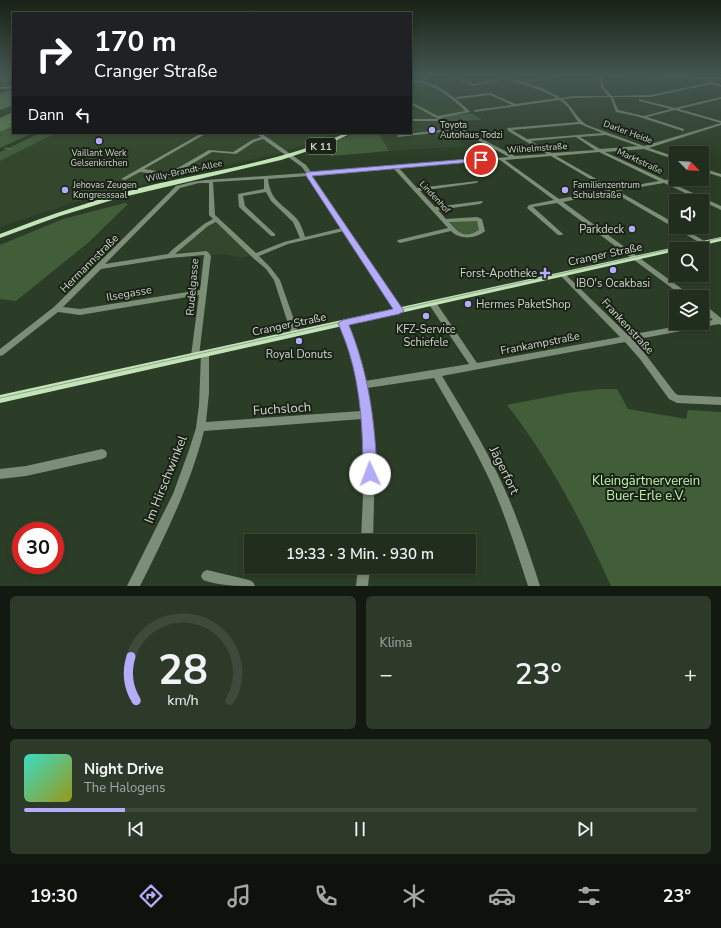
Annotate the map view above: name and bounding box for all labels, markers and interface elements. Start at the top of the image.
text: 170 m [94,23,177,61]
icon: right [28,28,80,80]
text: Cranger Straße [94,59,217,83]
icon: left [72,104,94,126]
text: Dann [28,105,64,125]
street label: Darler Heide [602,118,654,146]
place label: Toyota Autohaus Todzi [440,119,503,141]
marker: Toyota Autohaus Todzi [427,125,437,135]
marker: Vaillant Werk Gelsenkirchen [94,136,104,146]
road number: K 11 [306,138,336,154]
street label: Wilhelmstraße [506,140,568,156]
pin [464,143,498,177]
street label: Marktstraße [615,145,665,177]
north arrow [669,146,709,186]
map controls [669,146,709,330]
place label: Vaillant Werk Gelsenkirchen [70,147,128,169]
icon: arrive [470,149,492,171]
street label: Willy-Brandt-Allee [145,157,224,185]
street label: Lindenhof [417,178,454,217]
place label: Jehovas Zeugen Kongresssaal [72,179,137,201]
place label: Familienzentrum Schulstraße [573,179,640,201]
marker: Jehovas Zeugen Kongresssaal [60,185,70,195]
marker: Familienzentrum Schulstraße [560,185,570,195]
button: sound [669,194,709,234]
place label: Parkdeck [579,222,624,237]
marker: Parkdeck [627,224,637,234]
street label: Hermannstraße [57,231,122,296]
street label: Cranger Straße [567,239,644,270]
button: search [669,242,709,282]
street label: Rudelgasse [183,258,202,316]
marker: IBO's Ocakbasi [608,265,618,275]
place label: Forst-Apotheke [460,266,537,281]
marker: Forst-Apotheke [540,268,550,278]
place label: IBO's Ocakbasi [576,276,650,291]
street label: Ilsegasse [105,282,153,305]
button: layers [669,290,709,330]
street label: Frankenstraße [598,295,657,357]
place label: Hermes PaketShop [476,297,571,312]
marker: Hermes PaketShop [463,299,473,309]
street label: Cranger Straße [251,309,328,340]
marker: KFZ-Service Schiefele [421,311,431,321]
place label: KFZ-Service Schiefele [396,322,456,350]
street label: Frankampstraße [499,328,581,359]
marker: Royal Donuts [294,336,304,346]
place label: Royal Donuts [266,347,332,362]
street label: Fuchsloch [252,398,312,420]
street label: Im Hirschwinkel [140,433,192,526]
street label: Jägerfort [484,442,524,498]
position arrow [349,453,391,495]
park label: Kleingärtnerverein Buer-Erle e.V. [592,472,700,505]
speed limit sign: 30 [12,522,64,574]
text: 19:33 · 3 Min. · 930 m [286,544,434,564]
text: Klima [380,634,413,652]
text: 28 [158,641,208,698]
text: 23° [515,654,562,695]
text: − [380,660,393,690]
text: + [684,660,697,690]
text: km/h [167,690,198,709]
text: Night Drive [84,759,164,779]
text: The Halogens [84,779,165,797]
icon: previous [125,818,147,840]
icon: pause [349,818,371,840]
icon: next [574,818,596,840]
icon: directions [137,882,165,910]
icon: music [225,882,253,910]
icon: phone [312,882,340,910]
icon: climate [400,882,428,910]
icon: car [488,882,516,910]
icon: filters [575,882,603,910]
text: 19:30 [30,884,77,908]
text: 23° [663,884,691,908]

